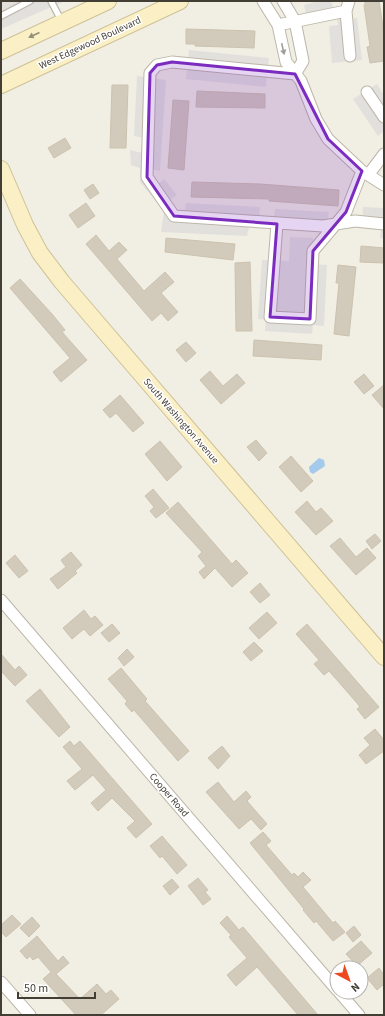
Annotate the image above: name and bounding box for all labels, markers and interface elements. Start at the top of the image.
street label: West Edgewood Boulevard [37,13,143,73]
one-way arrow [29,32,40,38]
one-way arrow [281,43,287,55]
street label: South Washington Avenue [140,375,222,467]
street label: Cooper Road [146,770,192,820]
north arrow [329,960,369,1000]
scale bar [18,974,95,1000]
text: N [348,979,363,995]
text: 50 m [24,980,48,997]

